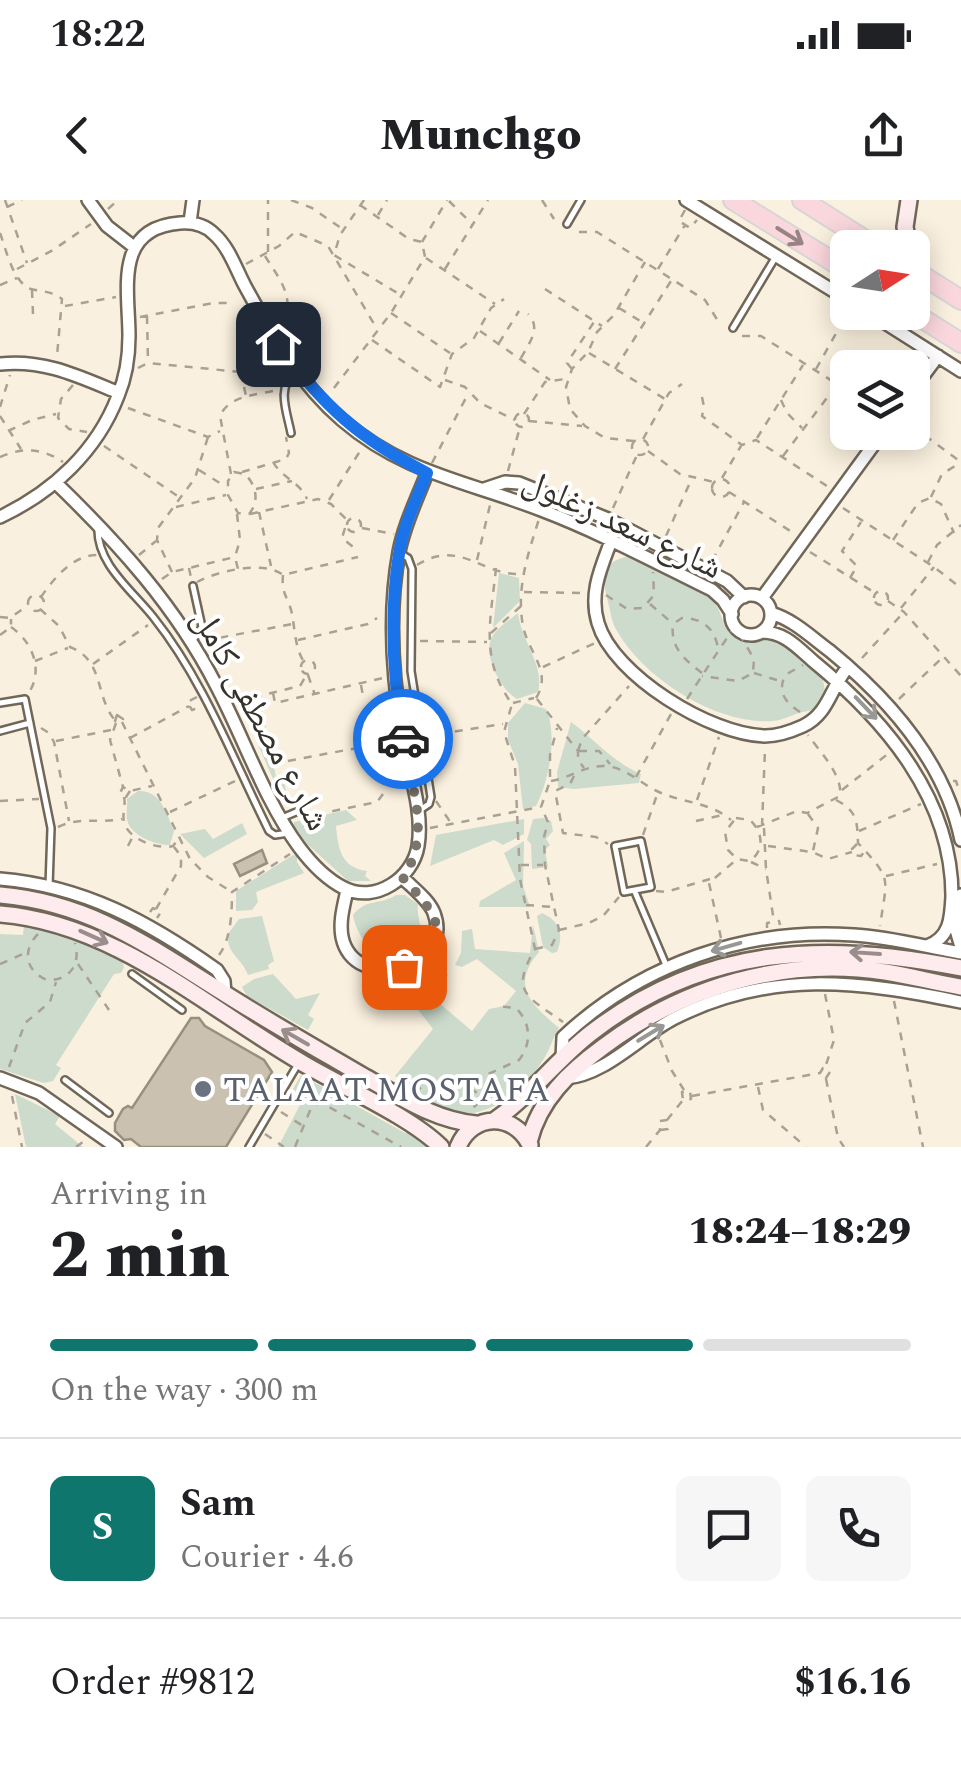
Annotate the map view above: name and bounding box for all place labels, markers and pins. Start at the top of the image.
pin [236,302,321,387]
pin [362,925,447,1010]
place label: TALAAT MOSTAFA [223,1064,550,1117]
marker: TALAAT MOSTAFA [192,1078,214,1100]

